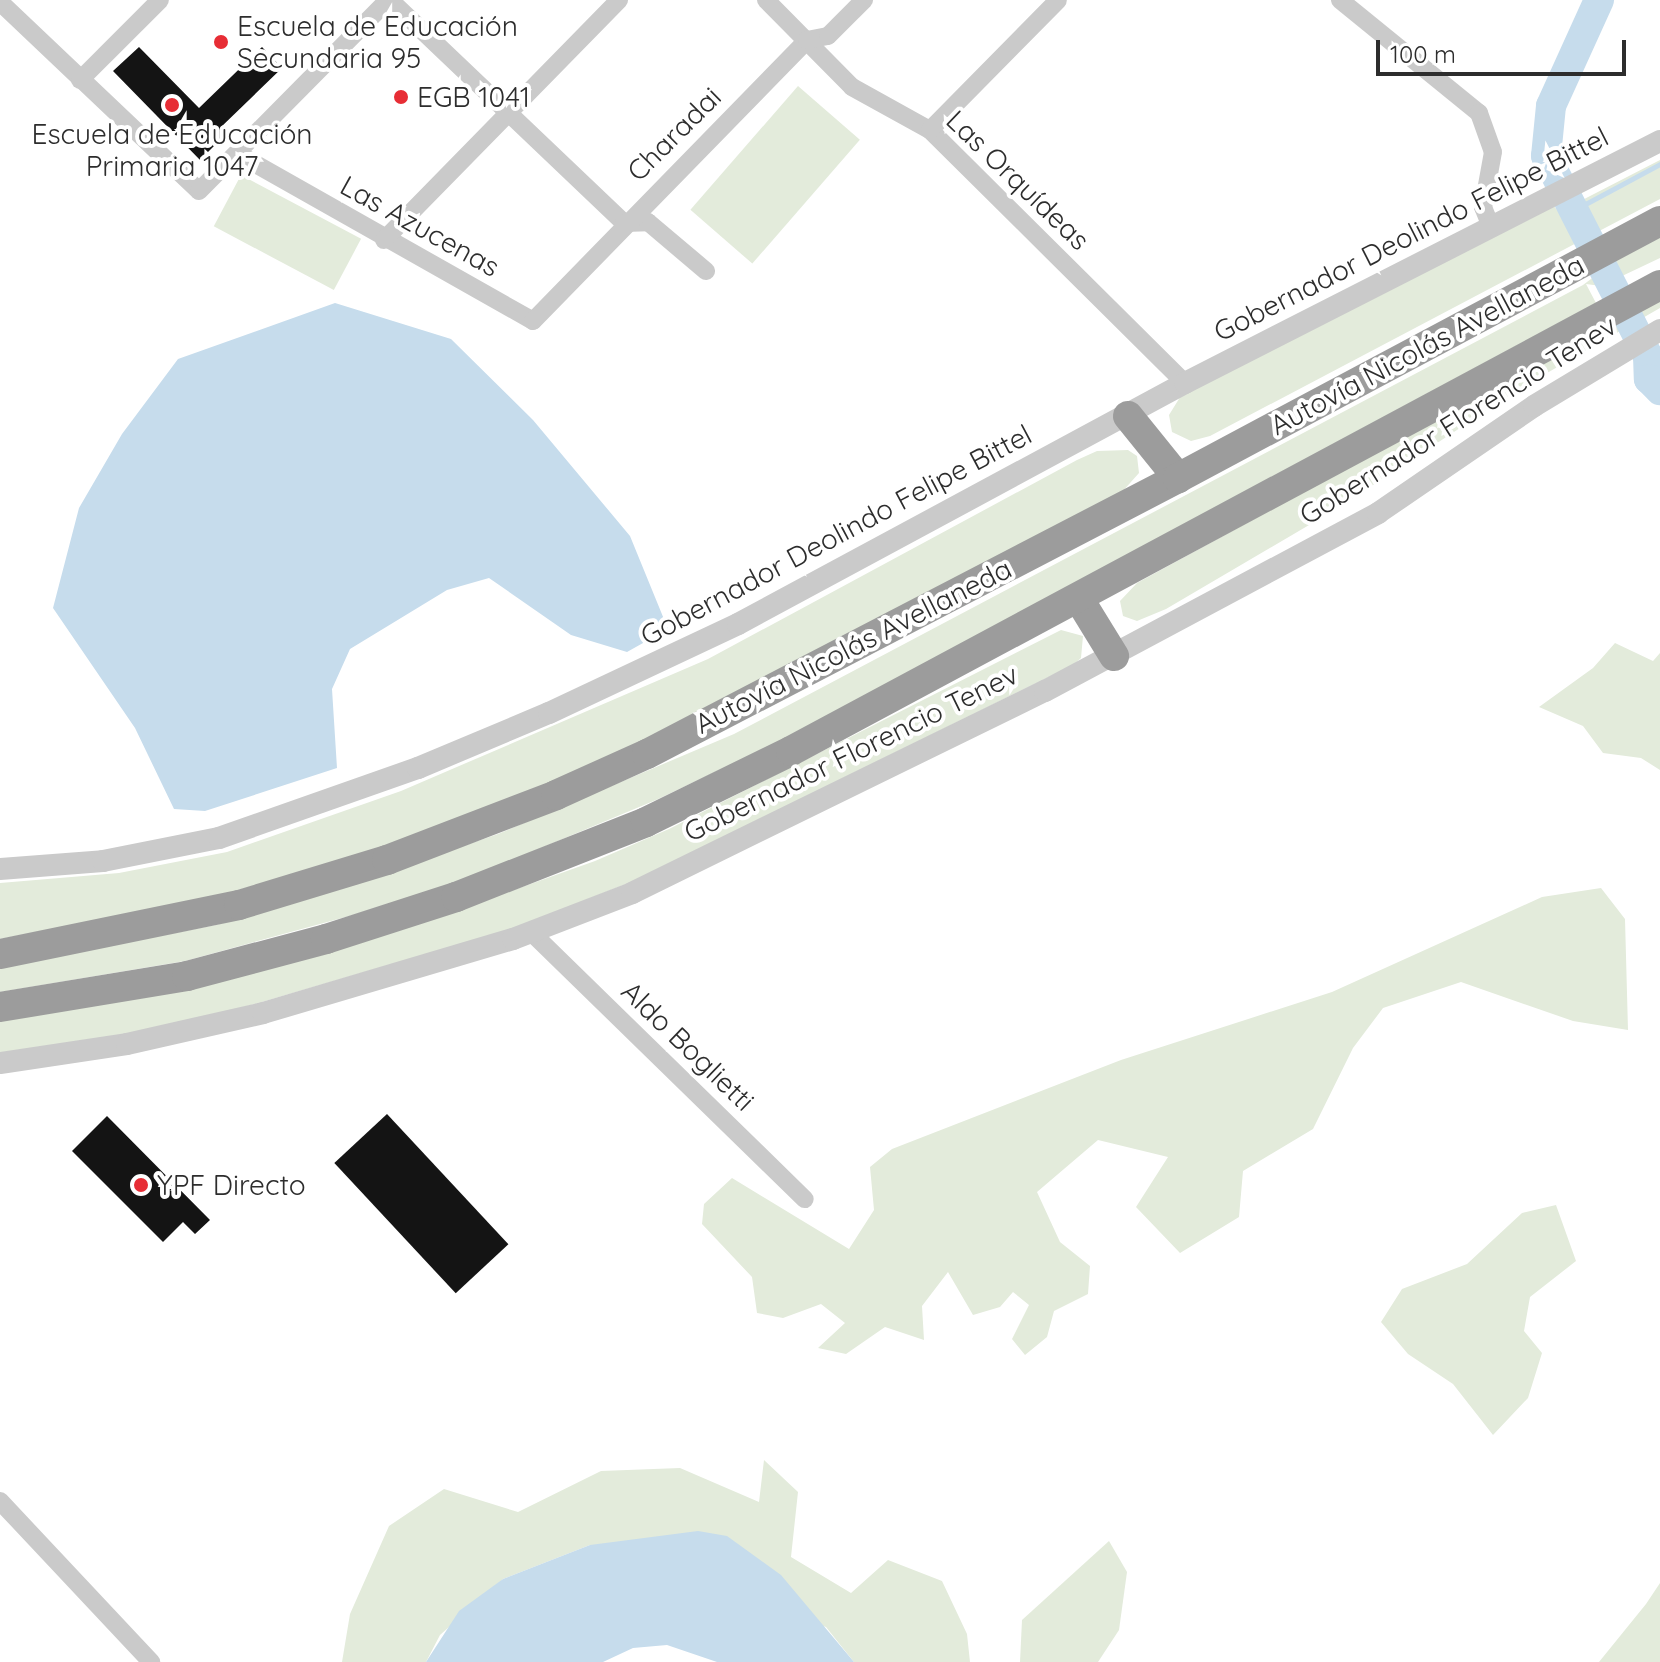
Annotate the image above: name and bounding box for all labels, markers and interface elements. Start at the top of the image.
place label: Escuela de Educación Secundaria 95 [237,9,518,75]
scale bar [1380,24,1630,74]
marker: Escuela de Educación Secundaria 95 [212,33,230,51]
text: 100 m [1390,39,1456,69]
place label: EGB 1041 [417,80,530,114]
street label: Charadai [620,80,728,188]
marker: EGB 1041 [392,88,410,106]
marker: Escuela de Educación Primaria 1047 [163,96,181,114]
street label: Las Orquídeas [939,103,1097,257]
place label: Escuela de Educación Primaria 1047 [32,117,312,183]
street label: Gobernador Deolindo Felipe Bittel [1208,120,1614,348]
street label: Las Azucenas [335,168,505,284]
street label: Autovía Nicolás Avellaneda [1264,248,1590,442]
street label: Gobernador Florencio Tenev [1293,308,1623,532]
street label: Gobernador Deolindo Felipe Bittel [635,417,1037,653]
street label: Autovía Nicolás Avellaneda [689,551,1017,741]
street label: Gobernador Florencio Tenev [678,657,1024,849]
street label: Aldo Boglietti [615,974,761,1118]
place label: YPF Directo [157,1168,306,1202]
marker: YPF Directo [132,1176,150,1194]

